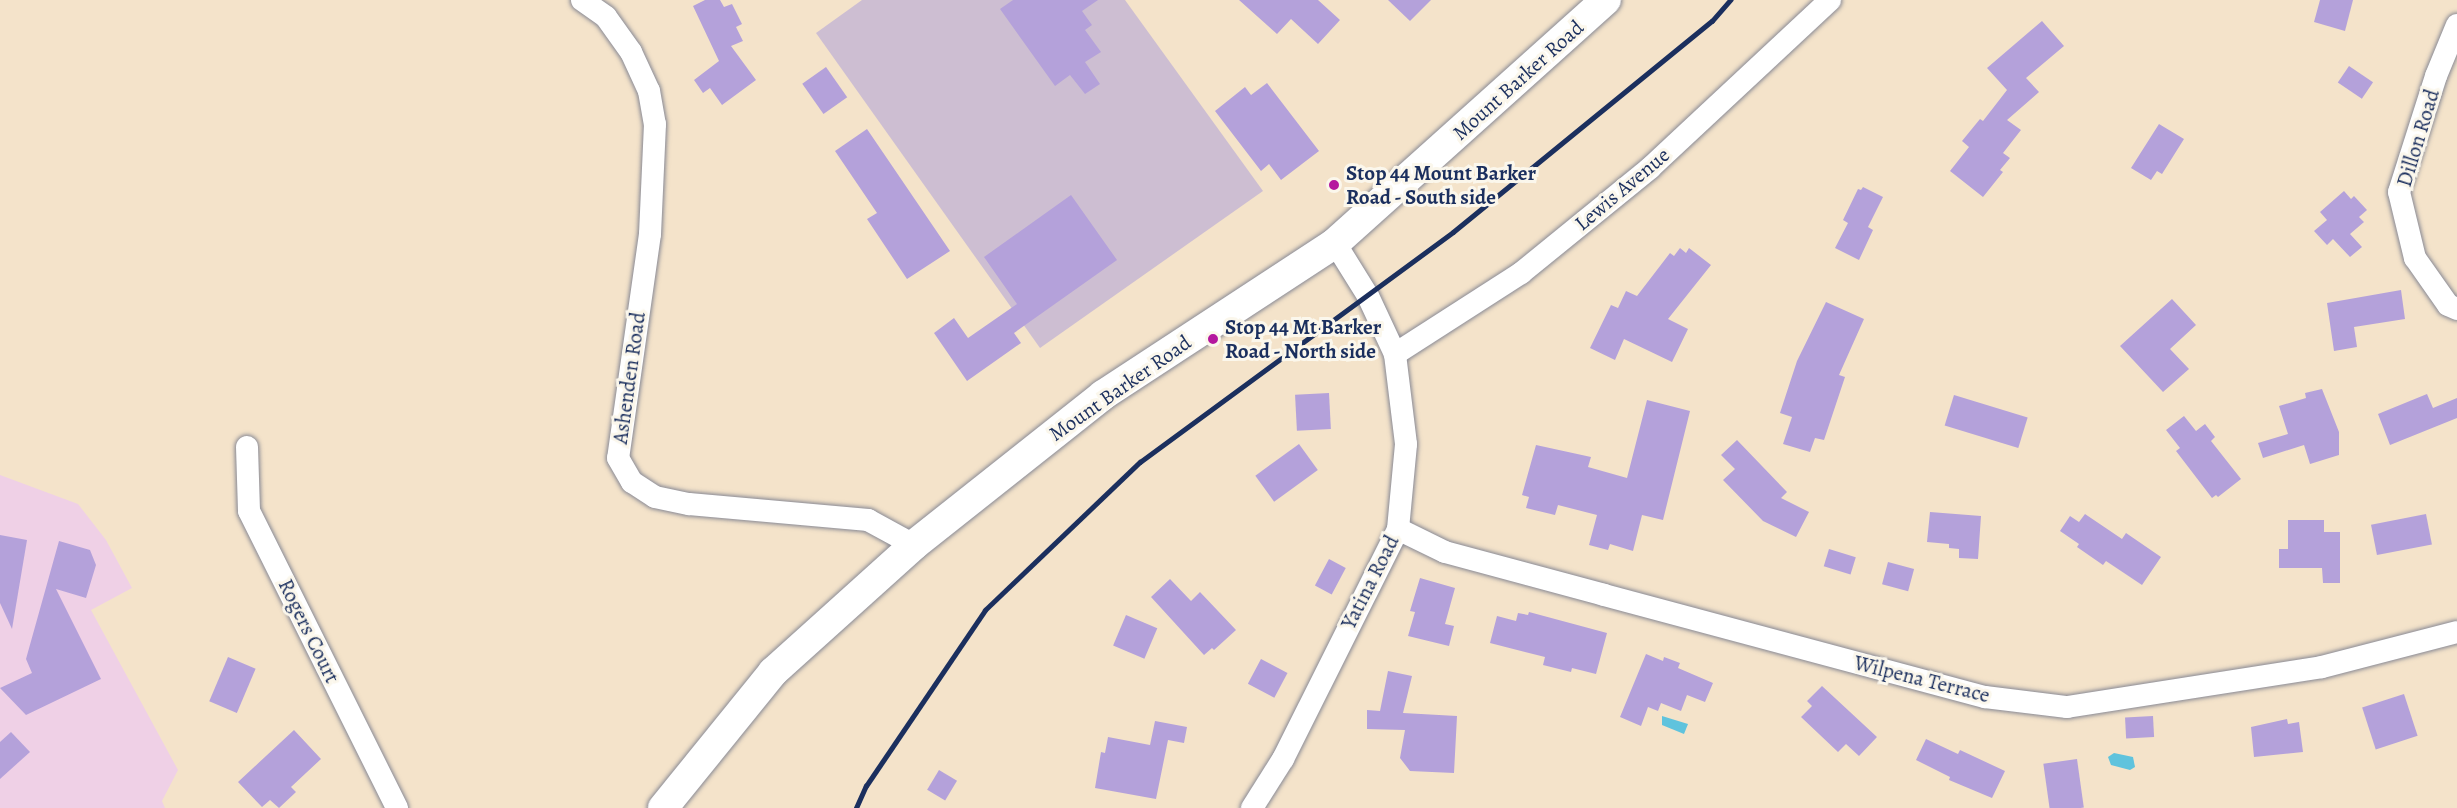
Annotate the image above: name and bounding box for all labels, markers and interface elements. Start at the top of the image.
street label: Mount Barker Road [1447,15,1589,145]
street label: Dillon Road [2391,86,2445,190]
street label: Lewis Avenue [1570,142,1674,236]
place label: Stop 44 Mount Barker Road - South side [1346,160,1536,210]
marker: Stop 44 Mount Barker Road - South side [1327,178,1341,192]
street label: Ashenden Road [607,310,651,446]
place label: Stop 44 Mt Barker Road - North side [1225,314,1381,364]
street label: Mount Barker Road [1044,330,1196,446]
marker: Stop 44 Mt Barker Road - North side [1206,332,1220,346]
street label: Yatina Road [1336,531,1404,633]
street label: Rogers Court [273,575,345,687]
street label: Wilpena Terrace [1852,650,1992,708]

